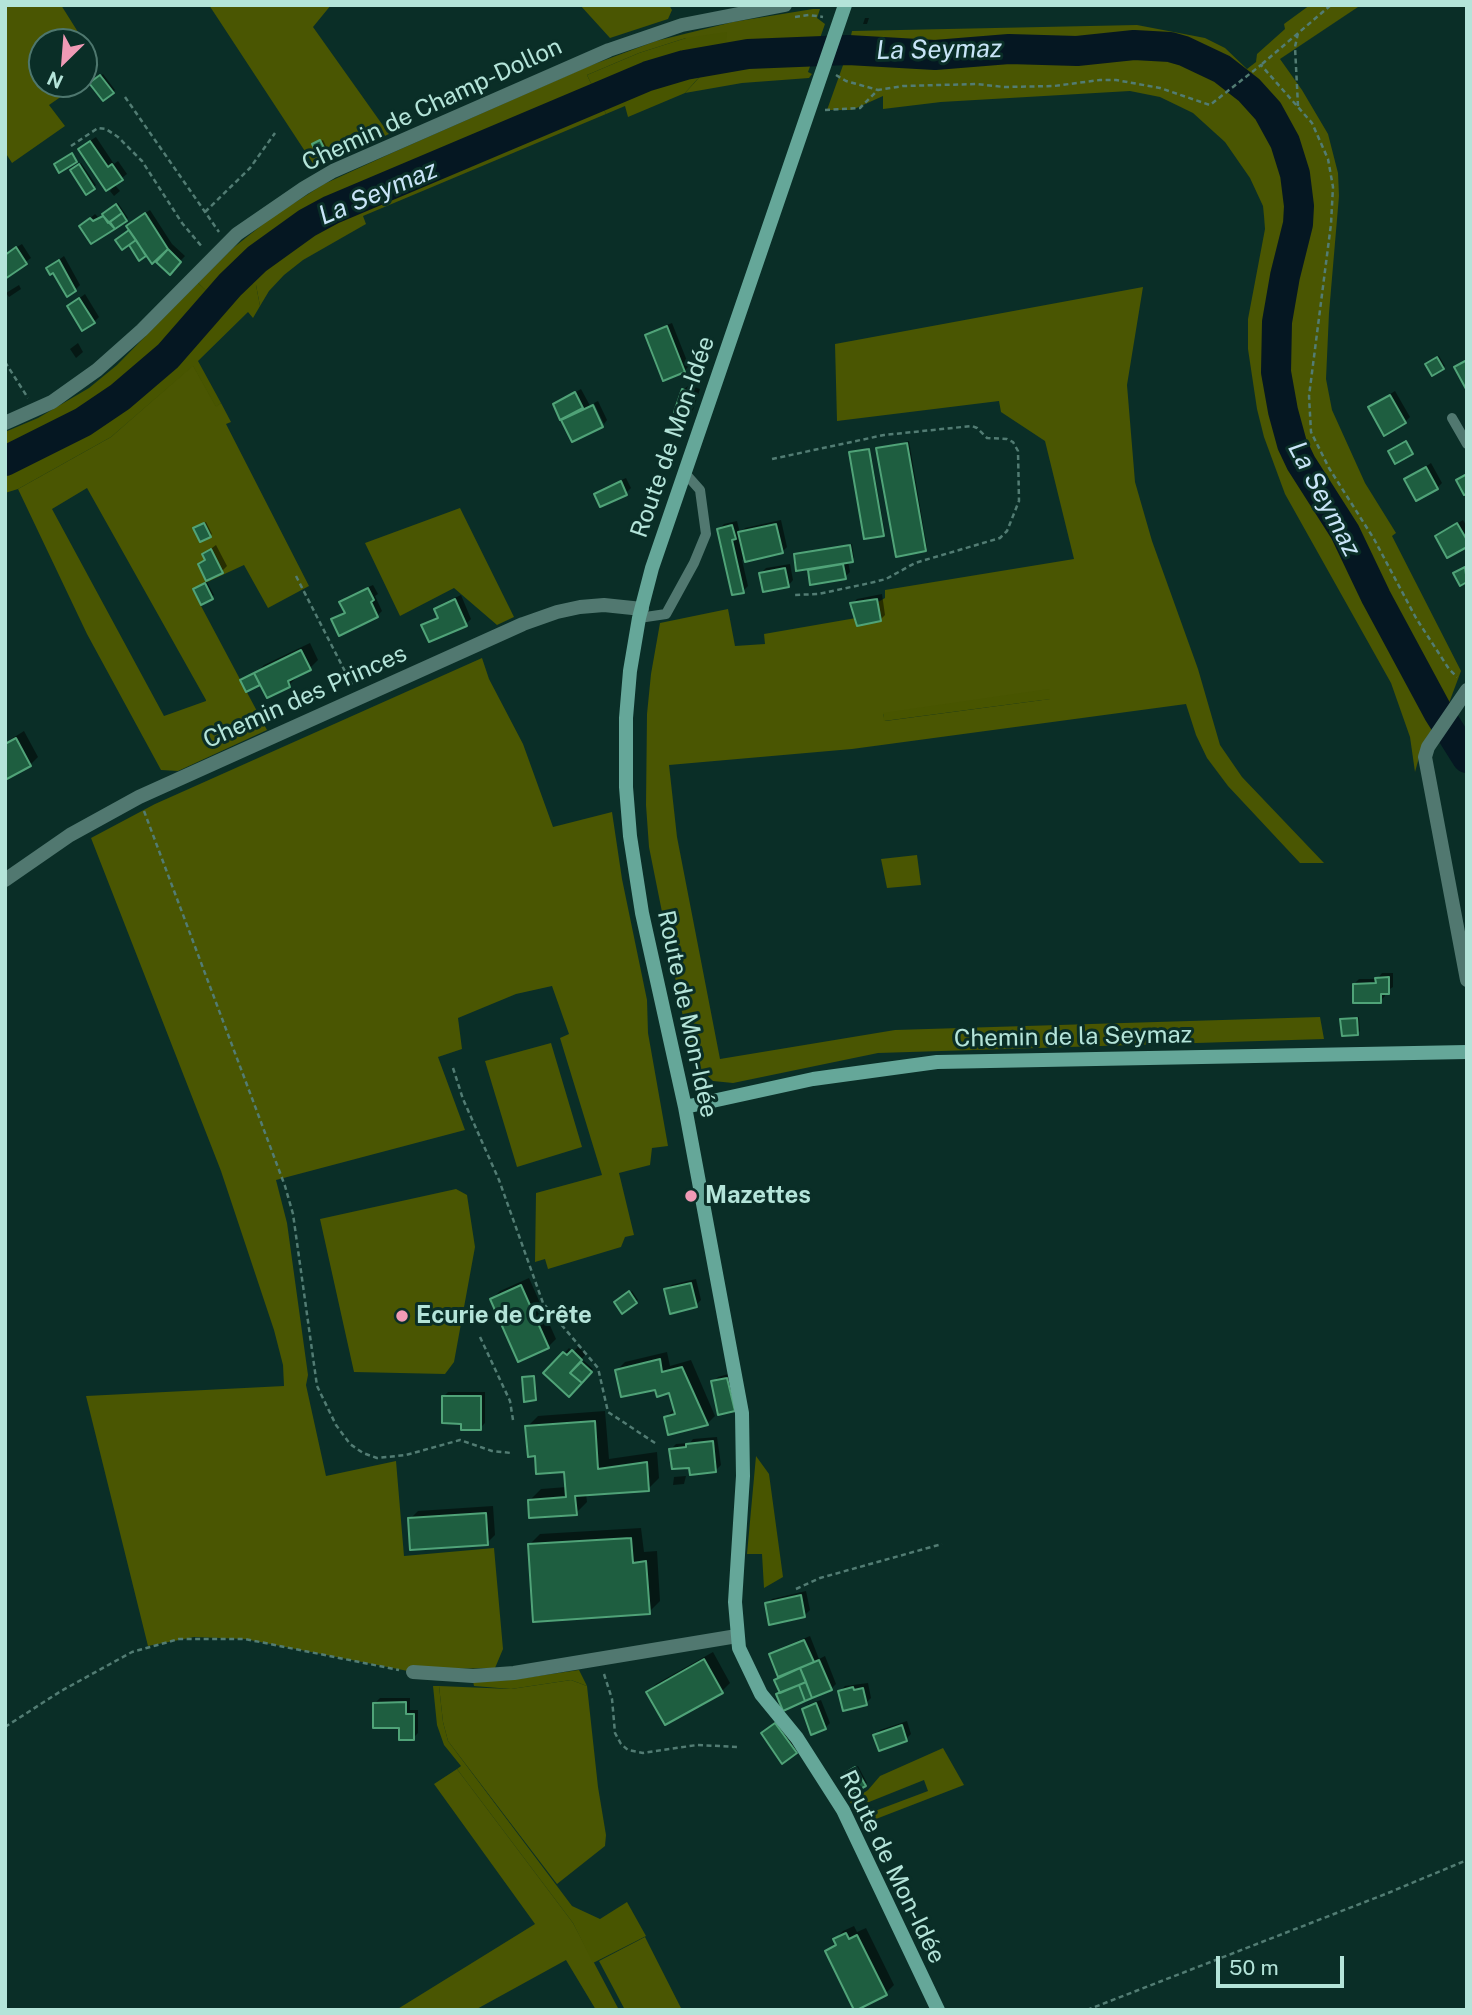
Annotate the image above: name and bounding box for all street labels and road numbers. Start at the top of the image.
street label: Chemin de Champ-Dollon [297,32,567,178]
street label: Route de Mon-Idée [625,332,721,542]
street label: Chemin des Princes [199,639,411,755]
street label: Route de Mon-Idée [651,908,723,1120]
street label: Chemin de la Seymaz [954,1021,1192,1053]
street label: Route de Mon-Idée [833,1766,951,1968]

